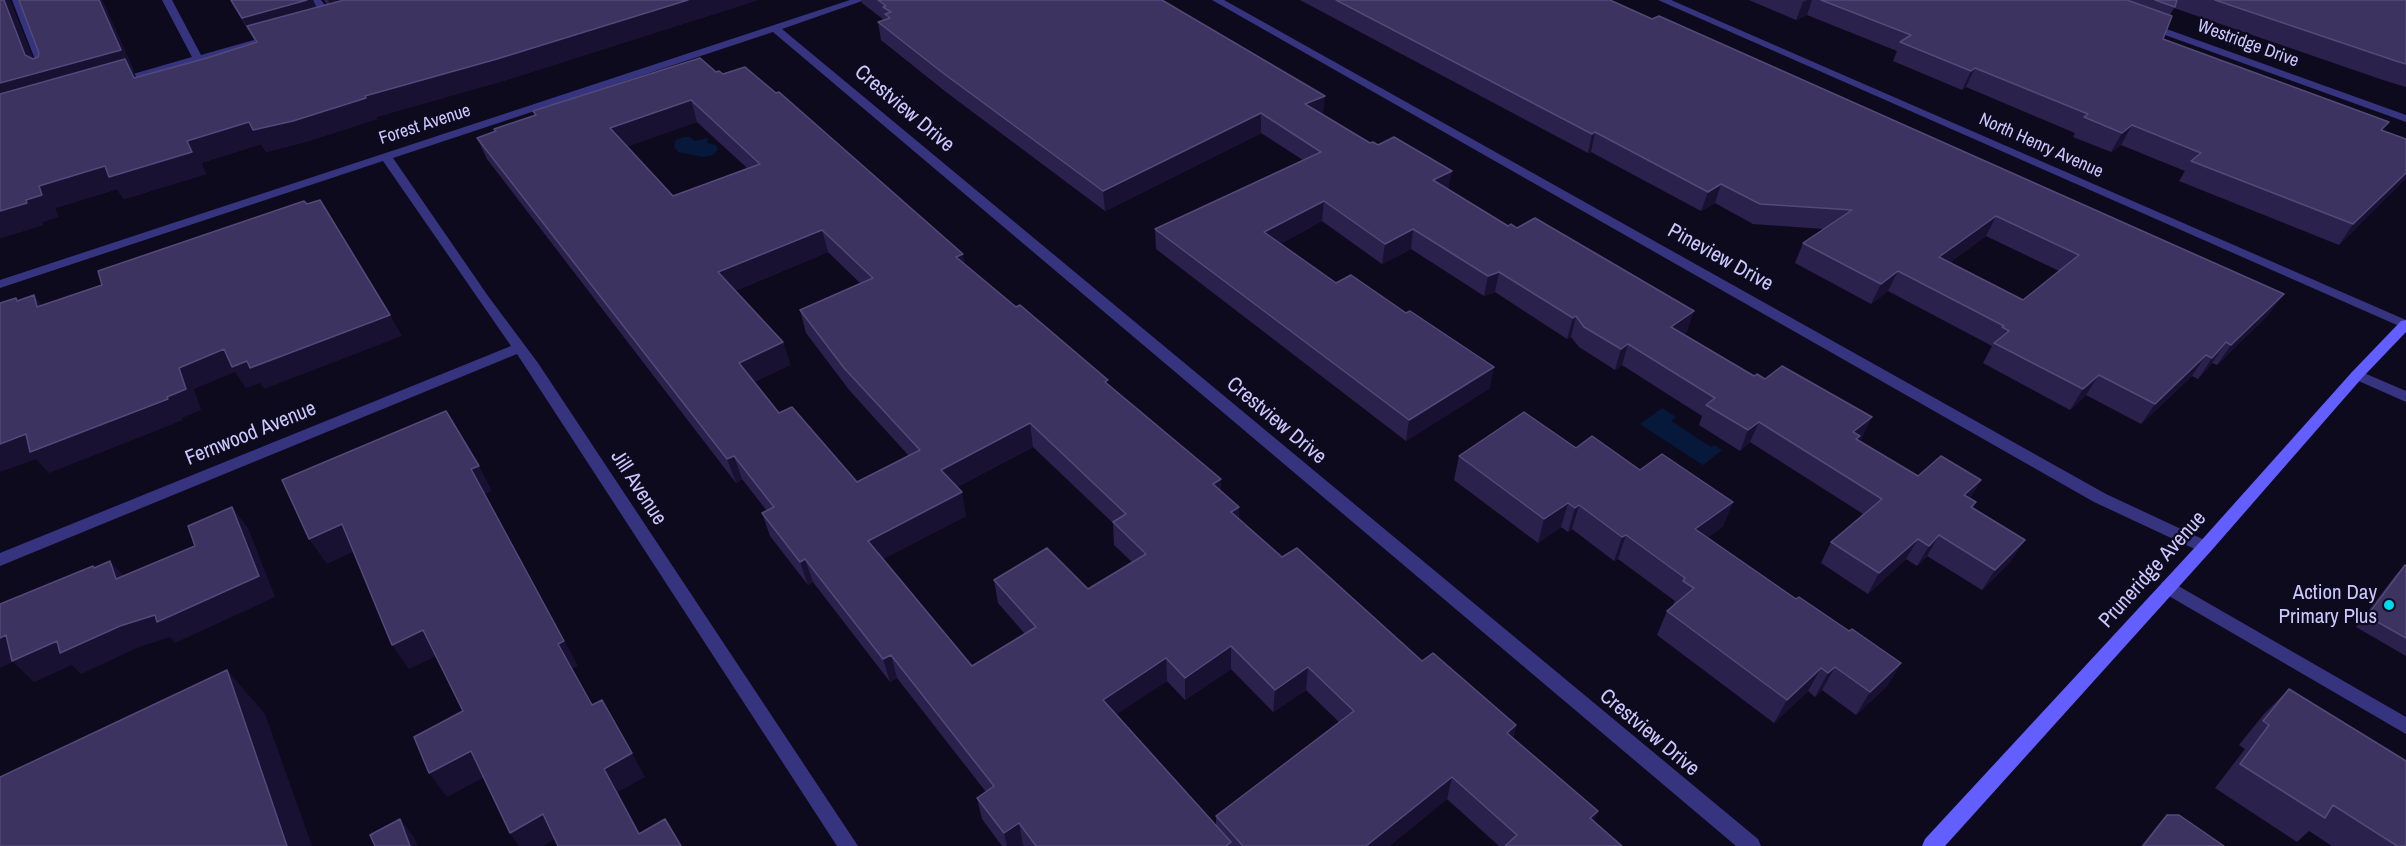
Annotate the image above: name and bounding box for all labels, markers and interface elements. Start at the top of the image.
street label: Westridge Drive [2194,16,2302,72]
street label: Crestview Drive [849,60,959,158]
street label: Forest Avenue [376,100,474,150]
street label: North Henry Avenue [1976,109,2106,183]
street label: Pineview Drive [1663,219,1777,297]
street label: Crestview Drive [1221,372,1331,470]
street label: Fernwood Avenue [182,396,320,472]
street label: Jill Avenue [605,446,671,530]
street label: Pruneridge Avenue [2094,507,2212,633]
place label: Action Day Primary Plus [2278,580,2377,630]
marker: Action Day Primary Plus [2382,598,2396,612]
street label: Crestview Drive [1594,684,1704,782]

